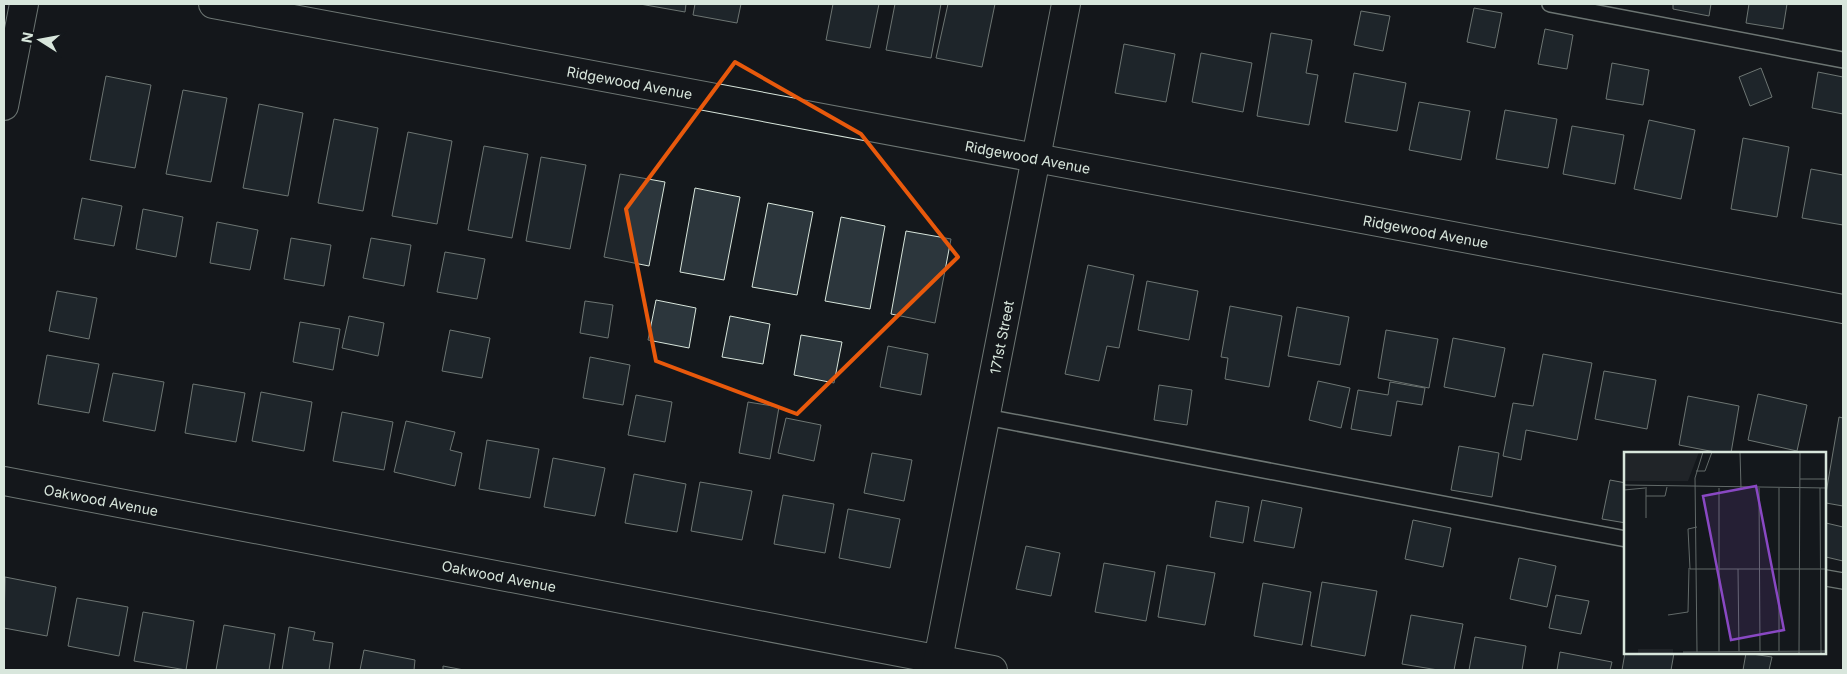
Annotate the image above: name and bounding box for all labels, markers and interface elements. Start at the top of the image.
north arrow [15,15,65,65]
text: N [17,31,36,44]
street label: Ridgewood Avenue [566,62,694,102]
street label: Ridgewood Avenue [964,136,1092,177]
street label: Ridgewood Avenue [1362,211,1490,251]
street label: 171st Street [985,299,1017,376]
inset map [1624,452,1827,654]
street label: Oakwood Avenue [43,480,160,519]
street label: Oakwood Avenue [440,556,558,595]

